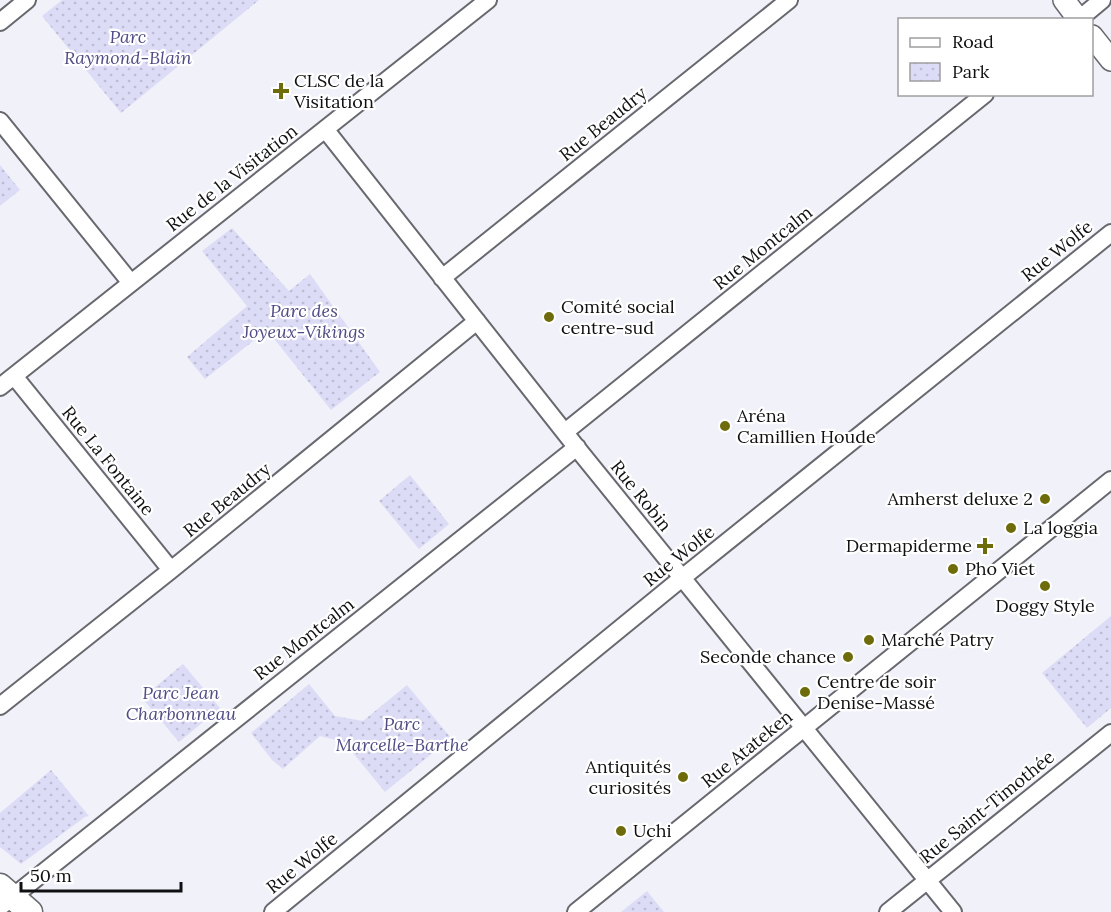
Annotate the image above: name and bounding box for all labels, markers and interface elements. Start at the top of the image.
legend [898,18,1093,96]
park label: Parc Raymond-Blain [64,25,192,69]
text: Road [952,30,994,53]
text: Park [952,60,990,83]
place label: CLSC de la Visitation [293,69,384,113]
street label: Rue Beaudry [554,81,651,166]
marker: CLSC de la Visitation [272,82,290,100]
street label: Rue de la Visitation [161,119,302,236]
street label: Rue Montcalm [708,201,817,295]
street label: Rue Wolfe [1016,215,1097,286]
place label: Comité social centre-sud [561,295,675,339]
park label: Parc des Joyeux-Vikings [242,299,365,343]
marker: Comité social centre-sud [542,310,556,324]
street label: Rue La Fontaine [57,401,160,520]
place label: Aréna Camillien Houde [736,404,876,448]
marker: Aréna Camillien Houde [718,419,732,433]
street label: Rue Robin [606,456,677,536]
street label: Rue Beaudry [178,457,275,542]
place label: Amherst deluxe 2 [887,487,1033,510]
marker: Amherst deluxe 2 [1038,492,1052,506]
place label: La loggia [1023,516,1098,539]
street label: Rue Wolfe [638,520,719,591]
marker: La loggia [1004,521,1018,535]
place label: Dermapiderme [846,534,972,557]
marker: Dermapiderme [976,537,994,555]
place label: Pho Viet [965,557,1035,580]
marker: Pho Viet [946,562,960,576]
marker: Doggy Style [1038,579,1052,593]
street label: Rue Montcalm [249,592,358,685]
place label: Doggy Style [995,594,1095,617]
place label: Marché Patry [881,628,994,651]
marker: Marché Patry [862,633,876,647]
place label: Seconde chance [700,645,836,668]
marker: Seconde chance [841,650,855,664]
place label: Centre de soir Denise-Massé [817,670,936,714]
park label: Parc Jean Charbonneau [126,681,237,725]
marker: Centre de soir Denise-Massé [798,685,812,699]
street label: Rue Atateken [696,705,797,792]
park label: Parc Marcelle-Barthe [335,712,469,756]
street label: Rue Saint-Timothée [915,745,1059,868]
place label: Antiquités curiosités [584,755,671,799]
marker: Antiquités curiosités [676,770,690,784]
place label: Uchi [633,819,672,842]
marker: Uchi [614,824,628,838]
street label: Rue Wolfe [261,827,342,898]
scale bar [21,855,182,893]
text: 50 m [30,864,72,887]

